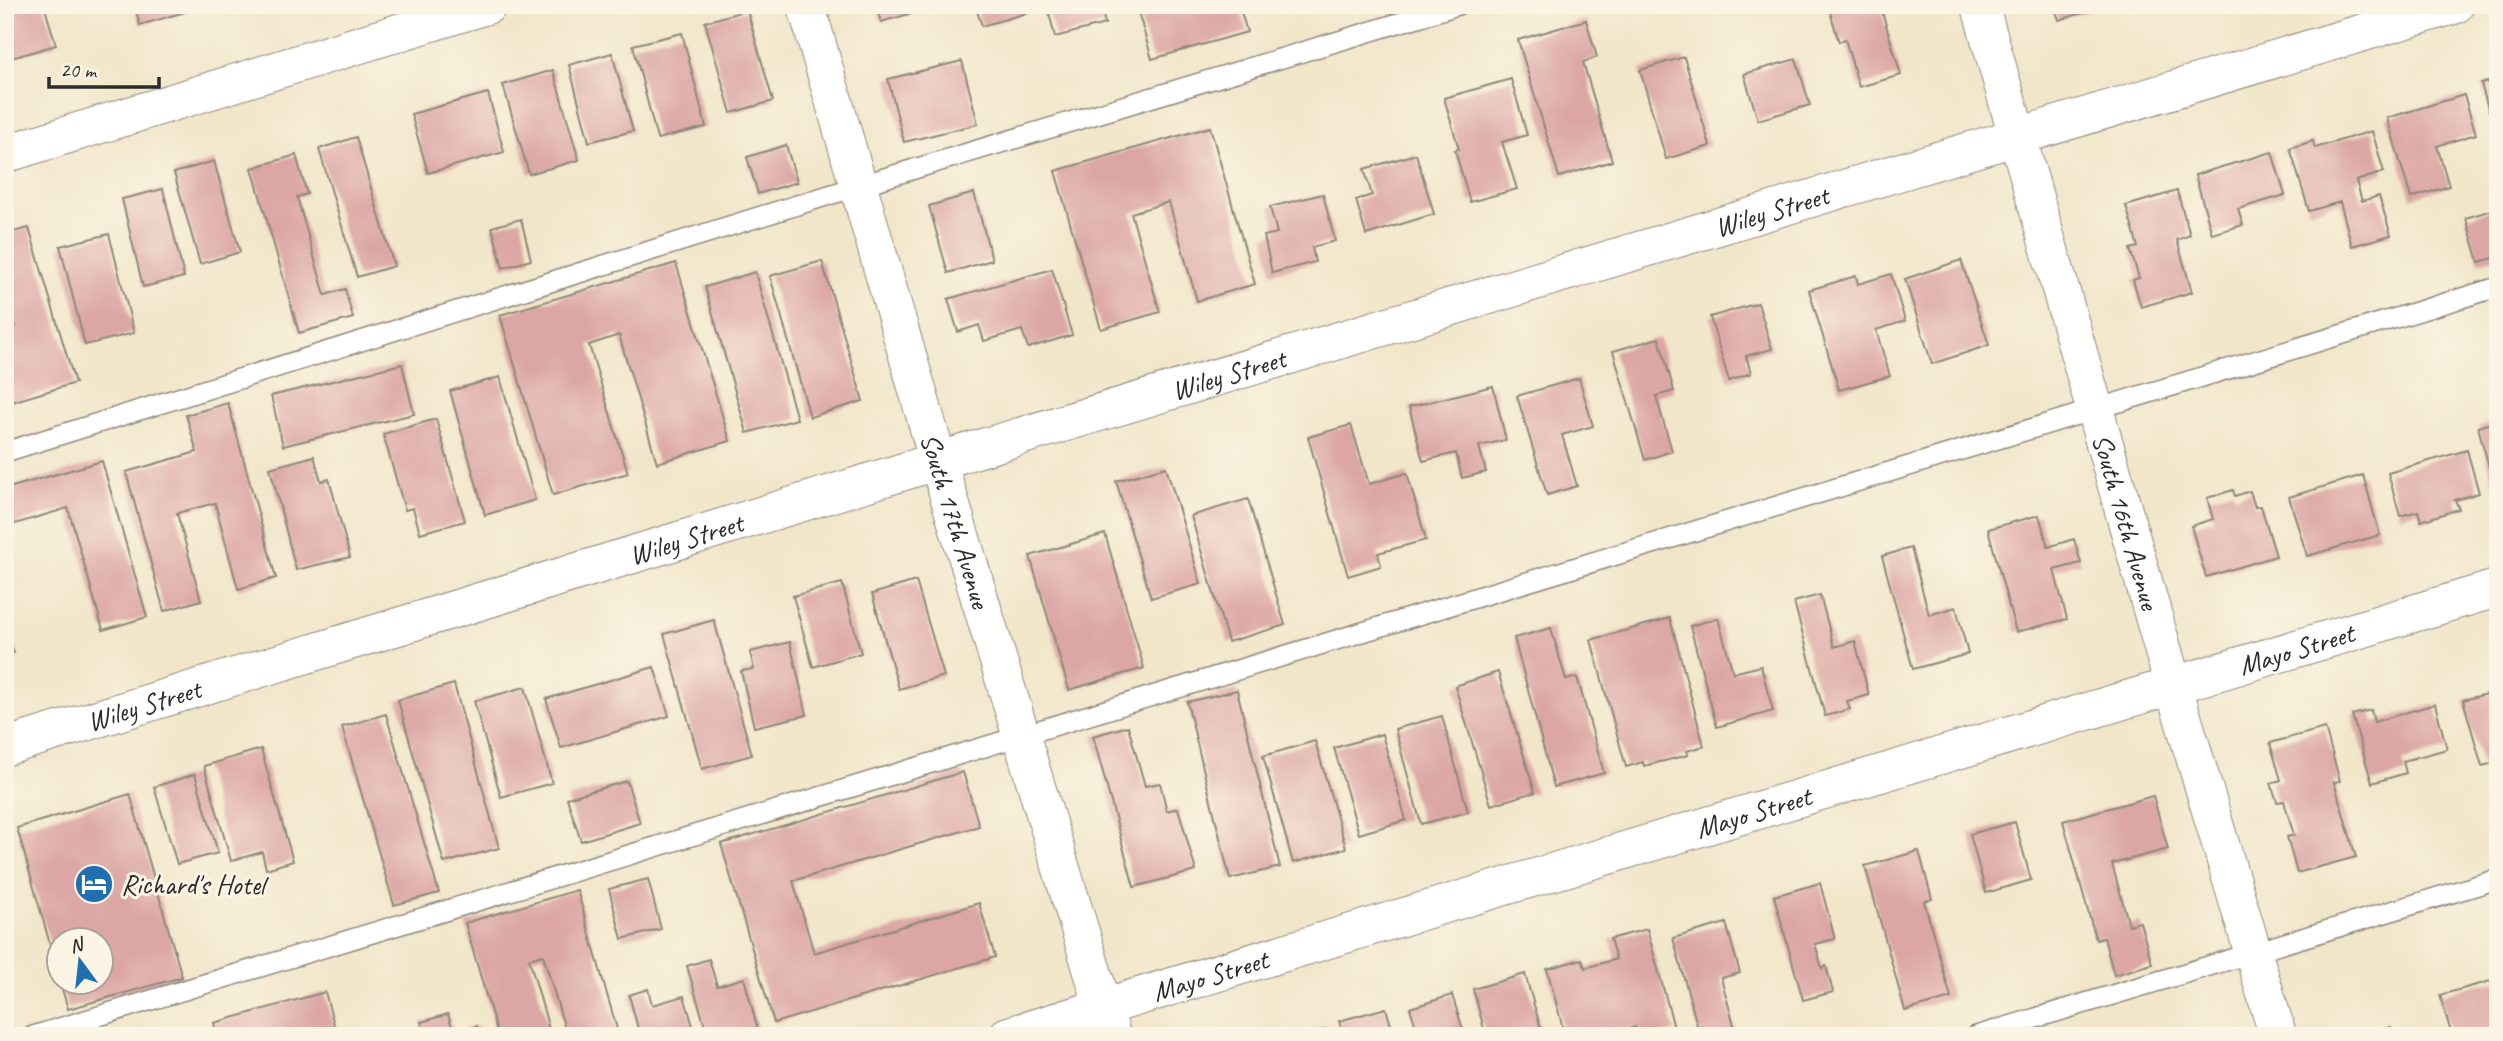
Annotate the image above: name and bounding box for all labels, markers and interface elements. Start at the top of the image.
scale bar [49,46,159,90]
text: 20 m [60,57,98,83]
street label: Wiley Street [1710,176,1835,244]
street label: Wiley Street [1167,339,1292,407]
street label: South 17th Avenue [913,429,1000,614]
street label: South 16th Avenue [2085,430,2169,615]
street label: Wiley Street [625,504,749,572]
street label: Mayo Street [2234,614,2360,682]
street label: Wiley Street [83,670,207,738]
street label: Mayo Street [1691,777,1817,846]
hotel icon: Richard's Hotel [73,863,115,905]
place label: Richard's Hotel [121,867,270,902]
north arrow [46,926,116,996]
text: N [67,932,88,959]
street label: Mayo Street [1148,940,1274,1009]

